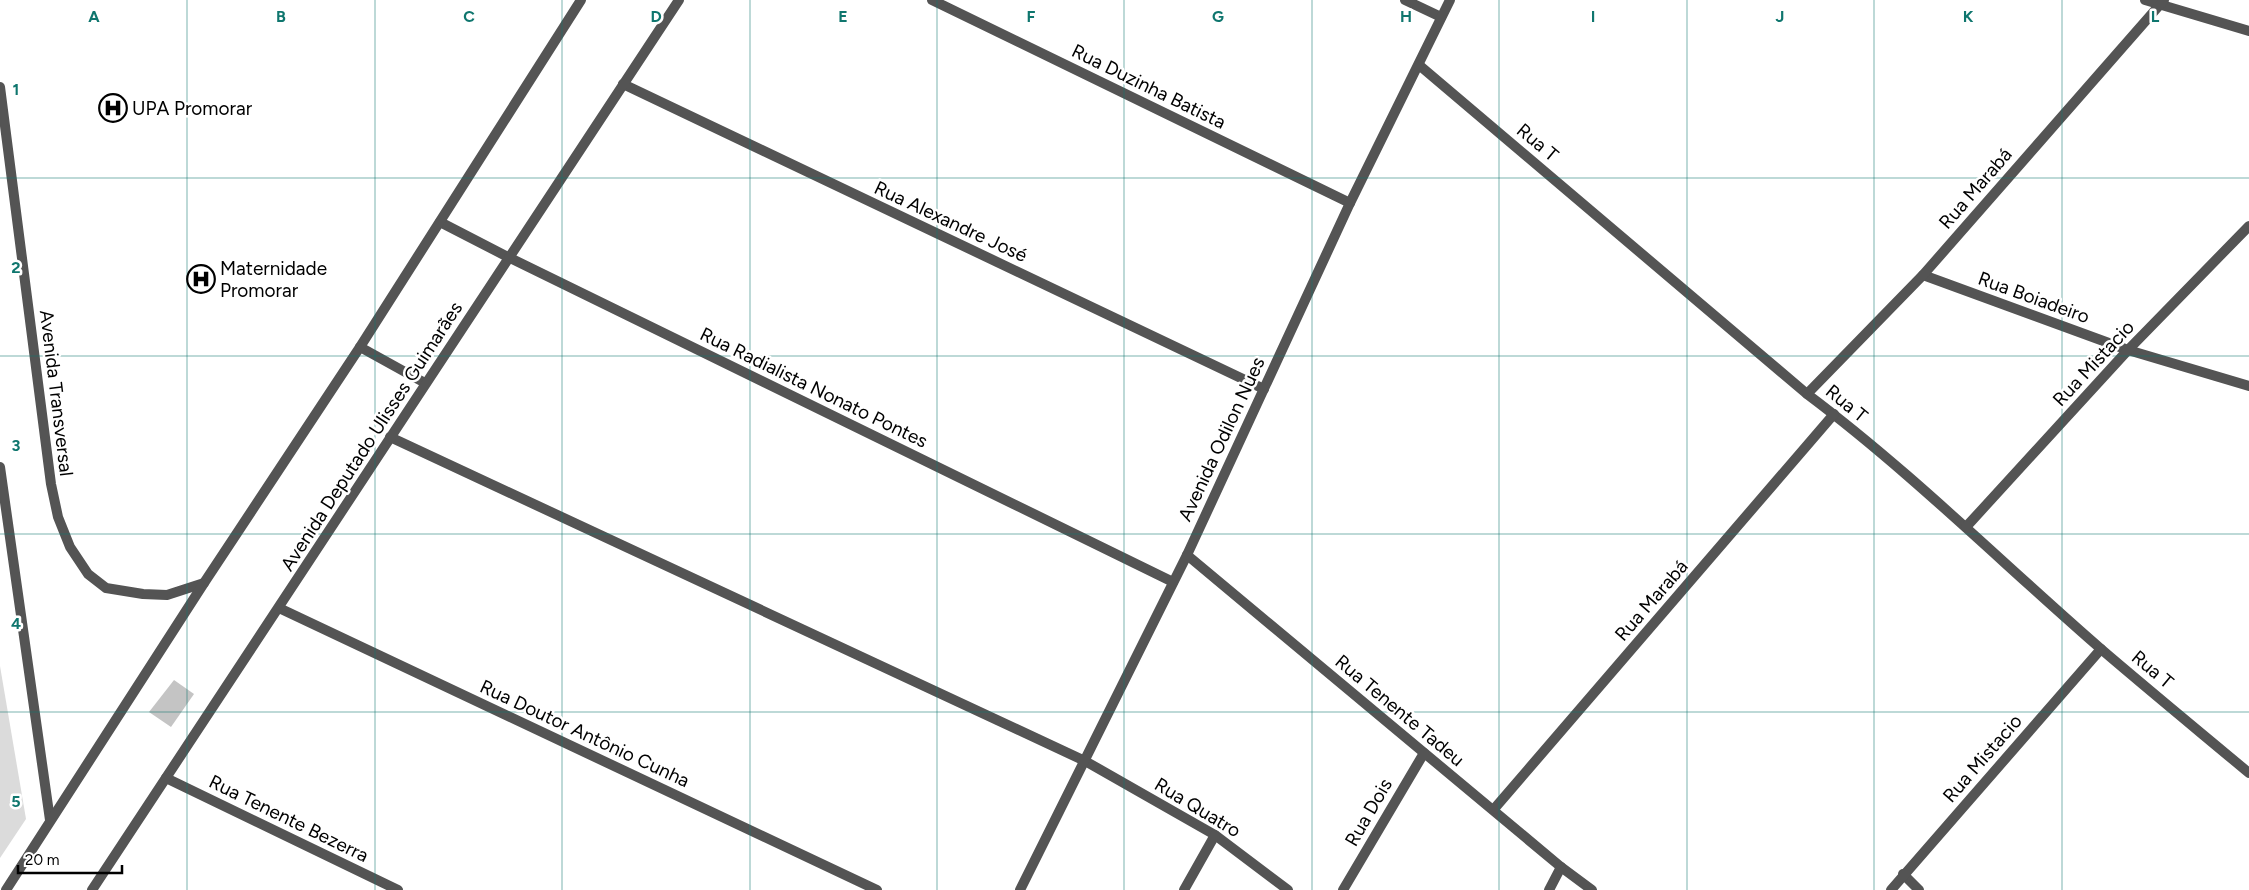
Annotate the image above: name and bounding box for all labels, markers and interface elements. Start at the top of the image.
text: A [88,7,100,26]
text: B [276,7,286,26]
text: C [463,7,475,26]
text: D [650,7,662,26]
text: E [838,7,848,26]
text: F [1027,7,1036,26]
text: G [1212,7,1224,26]
text: H [1400,7,1412,26]
text: I [1591,7,1595,26]
text: J [1776,7,1784,26]
text: K [1963,7,1974,26]
text: L [2151,7,2160,26]
street label: Rua Duzinha Batista [1068,39,1230,134]
text: 1 [13,80,19,99]
hospital icon: UPA Promorar [98,93,128,123]
place label: UPA Promorar [132,97,253,120]
street label: Rua T [1512,118,1564,167]
street label: Rua Marabá [1934,143,2017,233]
street label: Rua Alexandre José [871,176,1031,267]
place label: Maternidade Promorar [220,257,327,302]
text: 2 [11,258,21,277]
hospital icon: Maternidade Promorar [186,264,216,294]
street label: Rua Boiadeiro [1975,267,2093,328]
street label: Avenida Deputado Ulisses Guimarães [276,297,467,575]
street label: Avenida Transversal [35,309,78,478]
street label: Rua Mistacio [2048,316,2139,411]
street label: Rua Radialista Nonato Pontes [696,322,931,453]
street label: Avenida Odilon Nues [1173,353,1270,525]
street label: Rua T [1821,380,1873,428]
text: 3 [12,436,21,455]
street label: Rua Marabá [1610,555,1693,645]
text: 4 [11,614,21,633]
street label: Rua T [2127,645,2179,694]
street label: Rua Tenente Tadeu [1330,650,1469,771]
street label: Rua Doutor Antônio Cunha [476,675,693,792]
street label: Rua Mistacio [1938,710,2027,807]
street label: Rua Tenente Bezerra [205,770,372,867]
street label: Rua Quatro [1150,773,1245,842]
street label: Rua Dois [1340,774,1397,850]
text: 5 [11,792,21,811]
scale bar [18,842,121,874]
text: 20 m [25,851,59,869]

